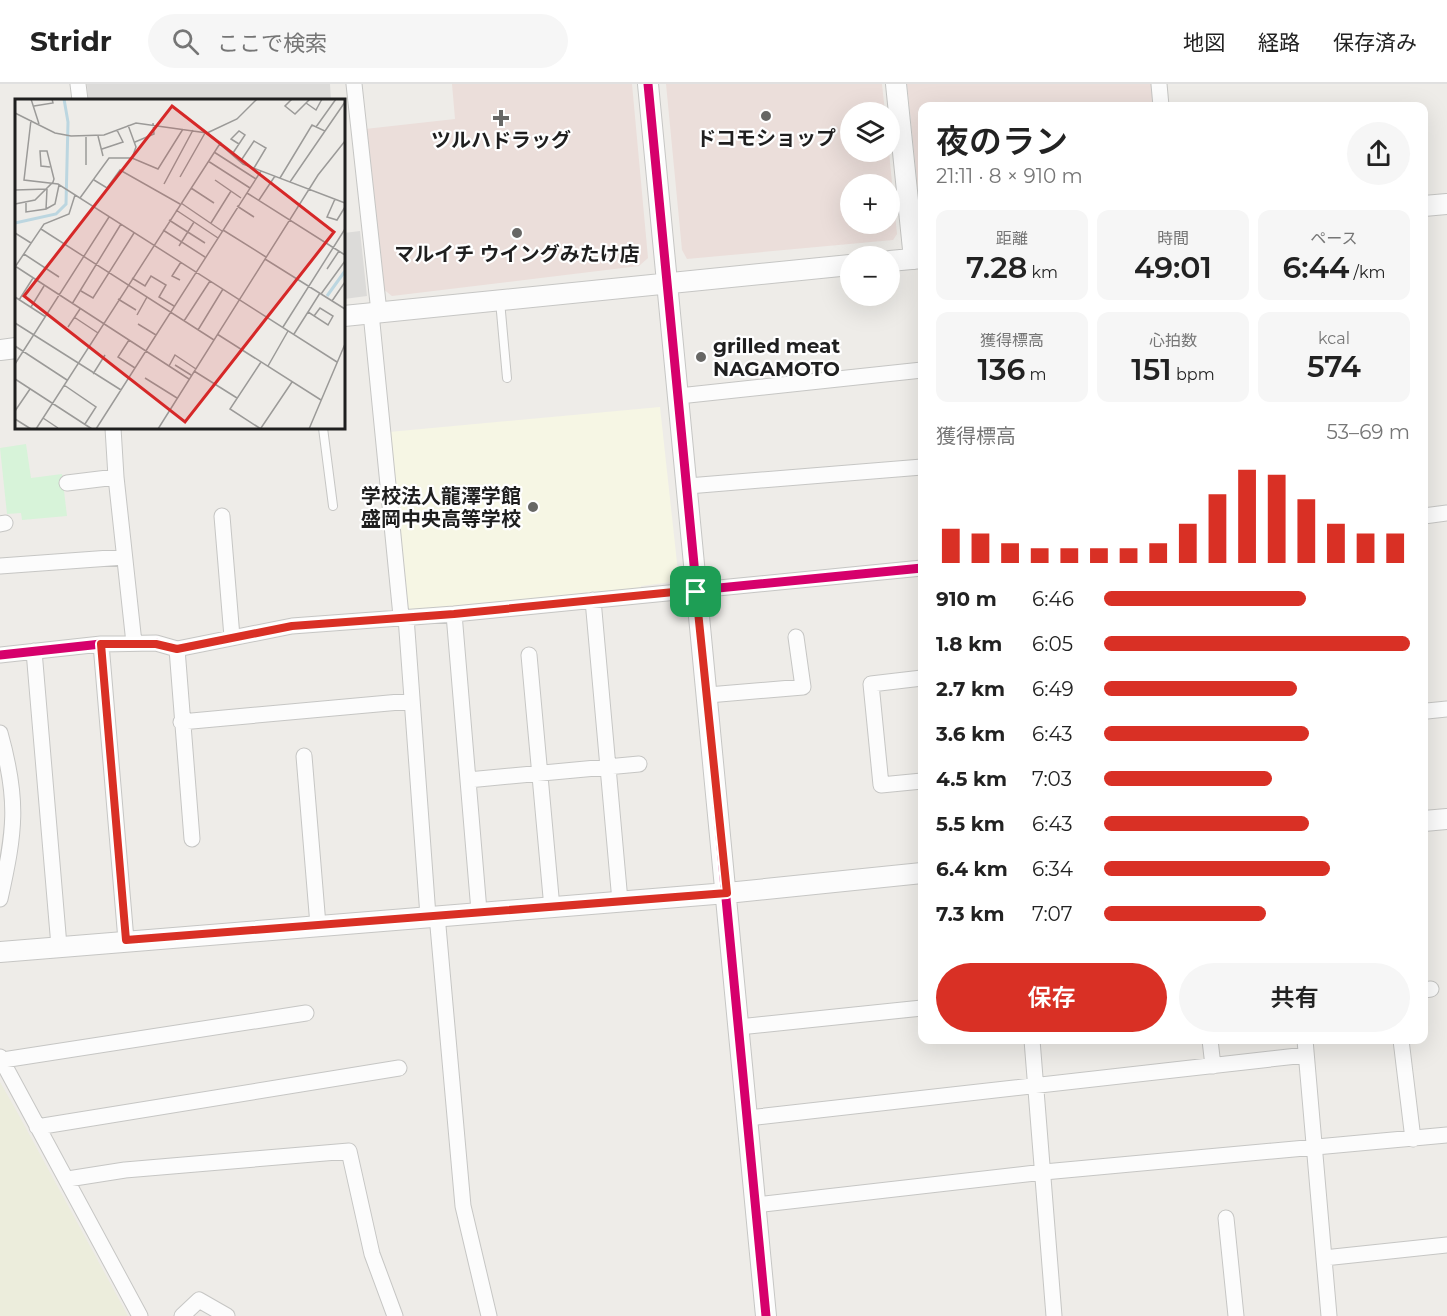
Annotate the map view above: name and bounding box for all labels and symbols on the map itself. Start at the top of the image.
inset map [15,99,345,429]
marker: ドコモショップ [759,109,773,123]
marker: ツルハドラッグ [494,111,508,125]
place label: ドコモショップ [696,126,836,150]
place label: ツルハドラッグ [431,128,571,152]
marker: マルイチ ウイングみたけ店 [510,226,524,240]
place label: マルイチ ウイングみたけ店 [394,242,640,266]
place label: grilled meat NAGAMOTO [713,334,840,381]
marker: grilled meat NAGAMOTO [694,350,708,364]
place label: 学校法人龍澤学館 盛岡中央高等学校 [361,484,521,531]
marker: 学校法人龍澤学館 盛岡中央高等学校 [526,500,540,514]
pin [670,566,721,617]

